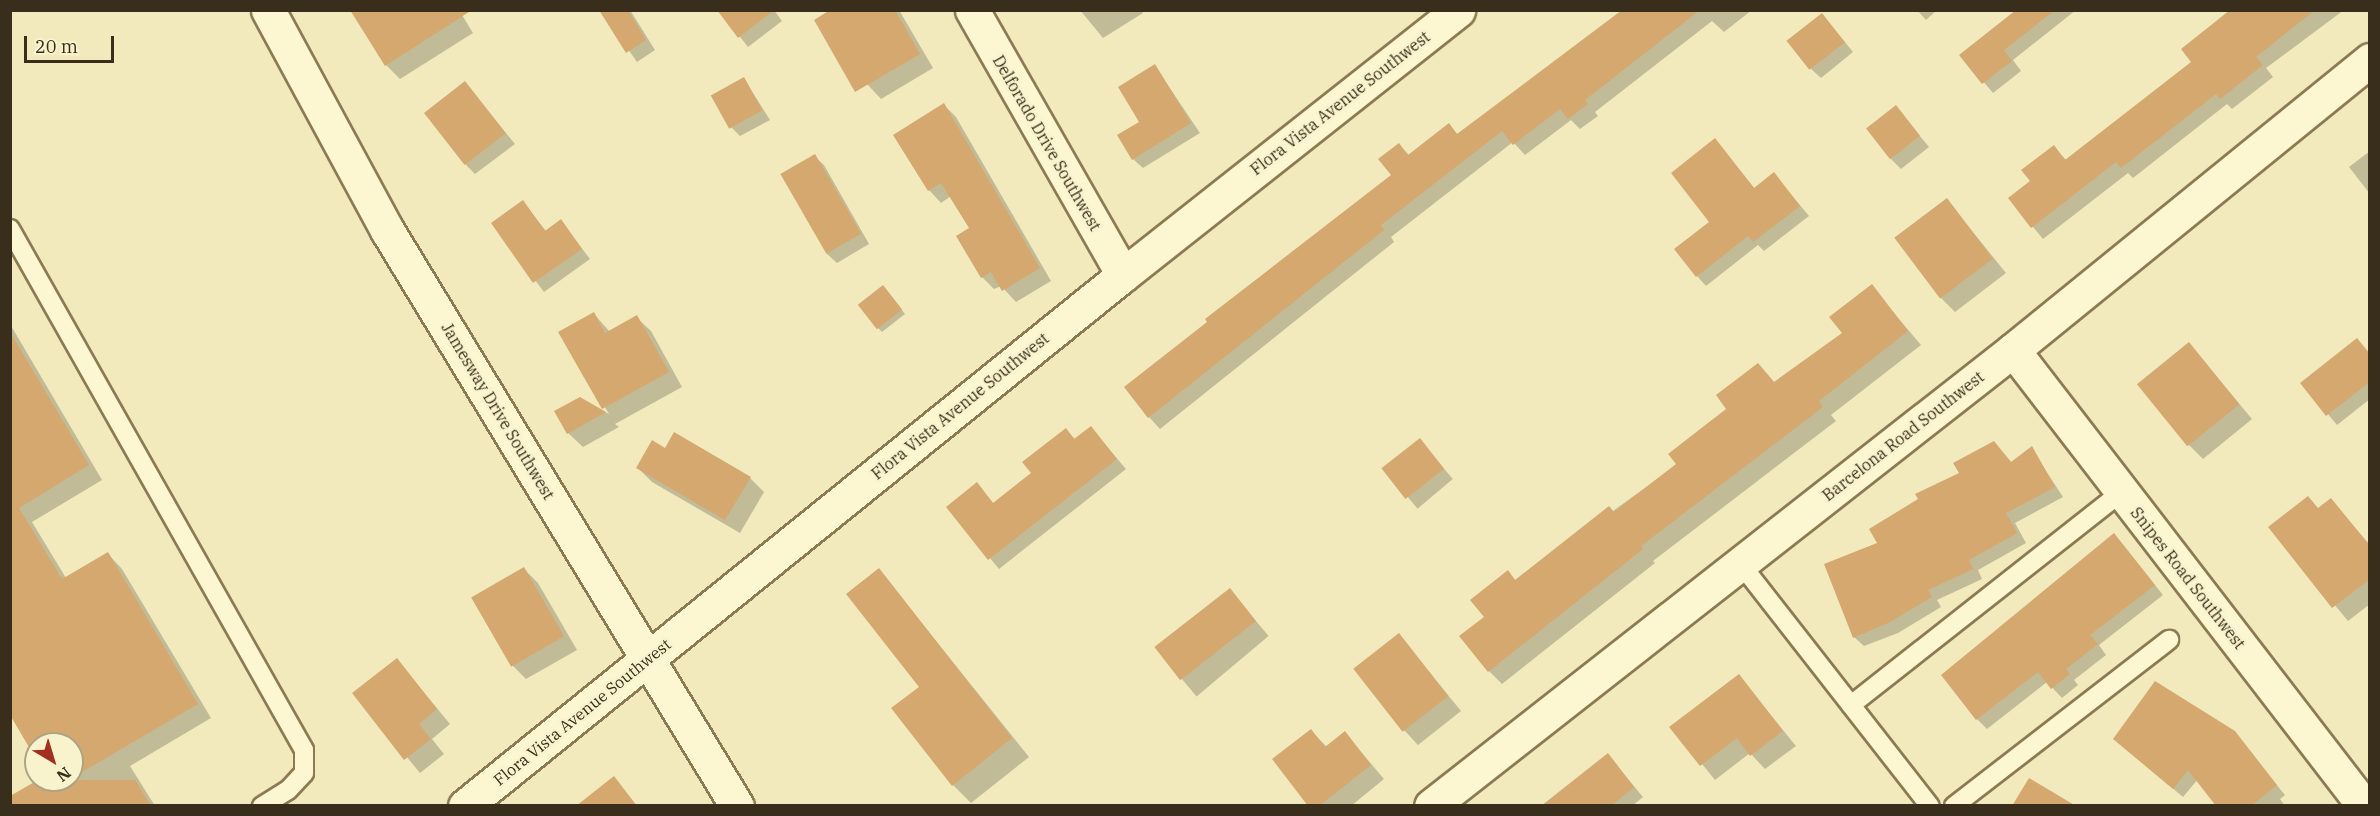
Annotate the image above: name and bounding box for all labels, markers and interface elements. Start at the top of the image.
scale bar [27,24,117,62]
street label: Flora Vista Avenue Southwest [1246,27,1434,179]
text: 20 m [35,35,78,58]
street label: Delforado Drive Southwest [989,52,1105,234]
street label: Jamesway Drive Southwest [438,319,558,503]
street label: Flora Vista Avenue Southwest [867,329,1053,483]
street label: Barcelona Road Southwest [1818,367,1988,505]
street label: Snipes Road Southwest [2127,503,2249,653]
street label: Flora Vista Avenue Southwest [489,635,675,789]
north arrow [24,732,84,792]
text: N [53,763,75,786]

